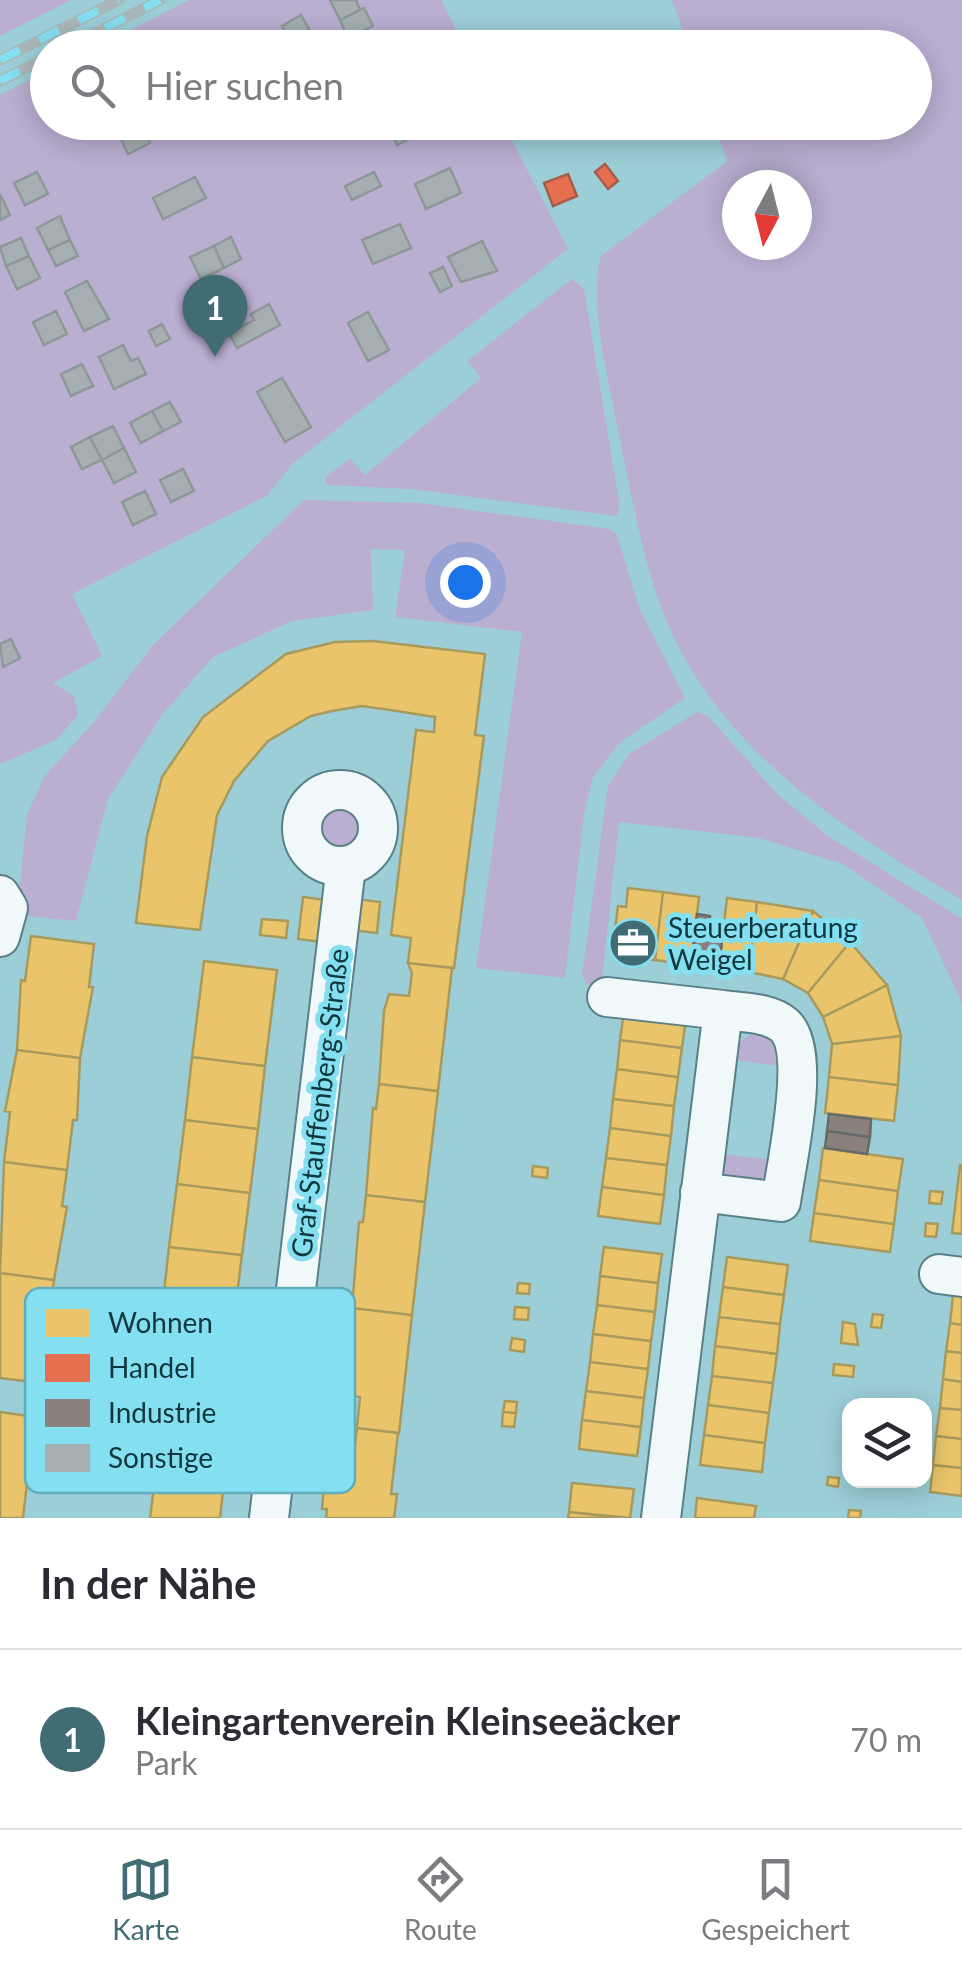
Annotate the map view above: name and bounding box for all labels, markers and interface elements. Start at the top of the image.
search box [30,30,932,140]
icon: search [65,58,120,113]
text: Hier suchen [145,62,344,108]
north arrow [722,170,812,260]
pin: 1 [182,274,248,357]
your location [440,557,491,608]
place label: Steuerberatung Weigel [668,910,858,976]
office icon: Steuerberatung Weigel [607,917,659,969]
street label: Graf-Stauffenberg-Straße [283,946,355,1260]
legend [25,1288,355,1493]
text: Wohnen [108,1305,213,1339]
text: Handel [108,1350,196,1384]
text: Industrie [108,1395,216,1429]
map controls [842,1398,932,1488]
button: layers [842,1398,932,1488]
text: Sonstige [108,1440,213,1474]
text: In der Nähe [40,1558,257,1608]
text: Kleingartenverein Kleinseeäcker [135,1697,680,1743]
text: 1 [63,1720,82,1759]
text: 70 m [850,1720,922,1759]
text: Park [135,1743,198,1782]
tab: Karte [112,1852,180,1946]
tab: Route [404,1852,477,1946]
tab: Gespeichert [701,1852,850,1946]

